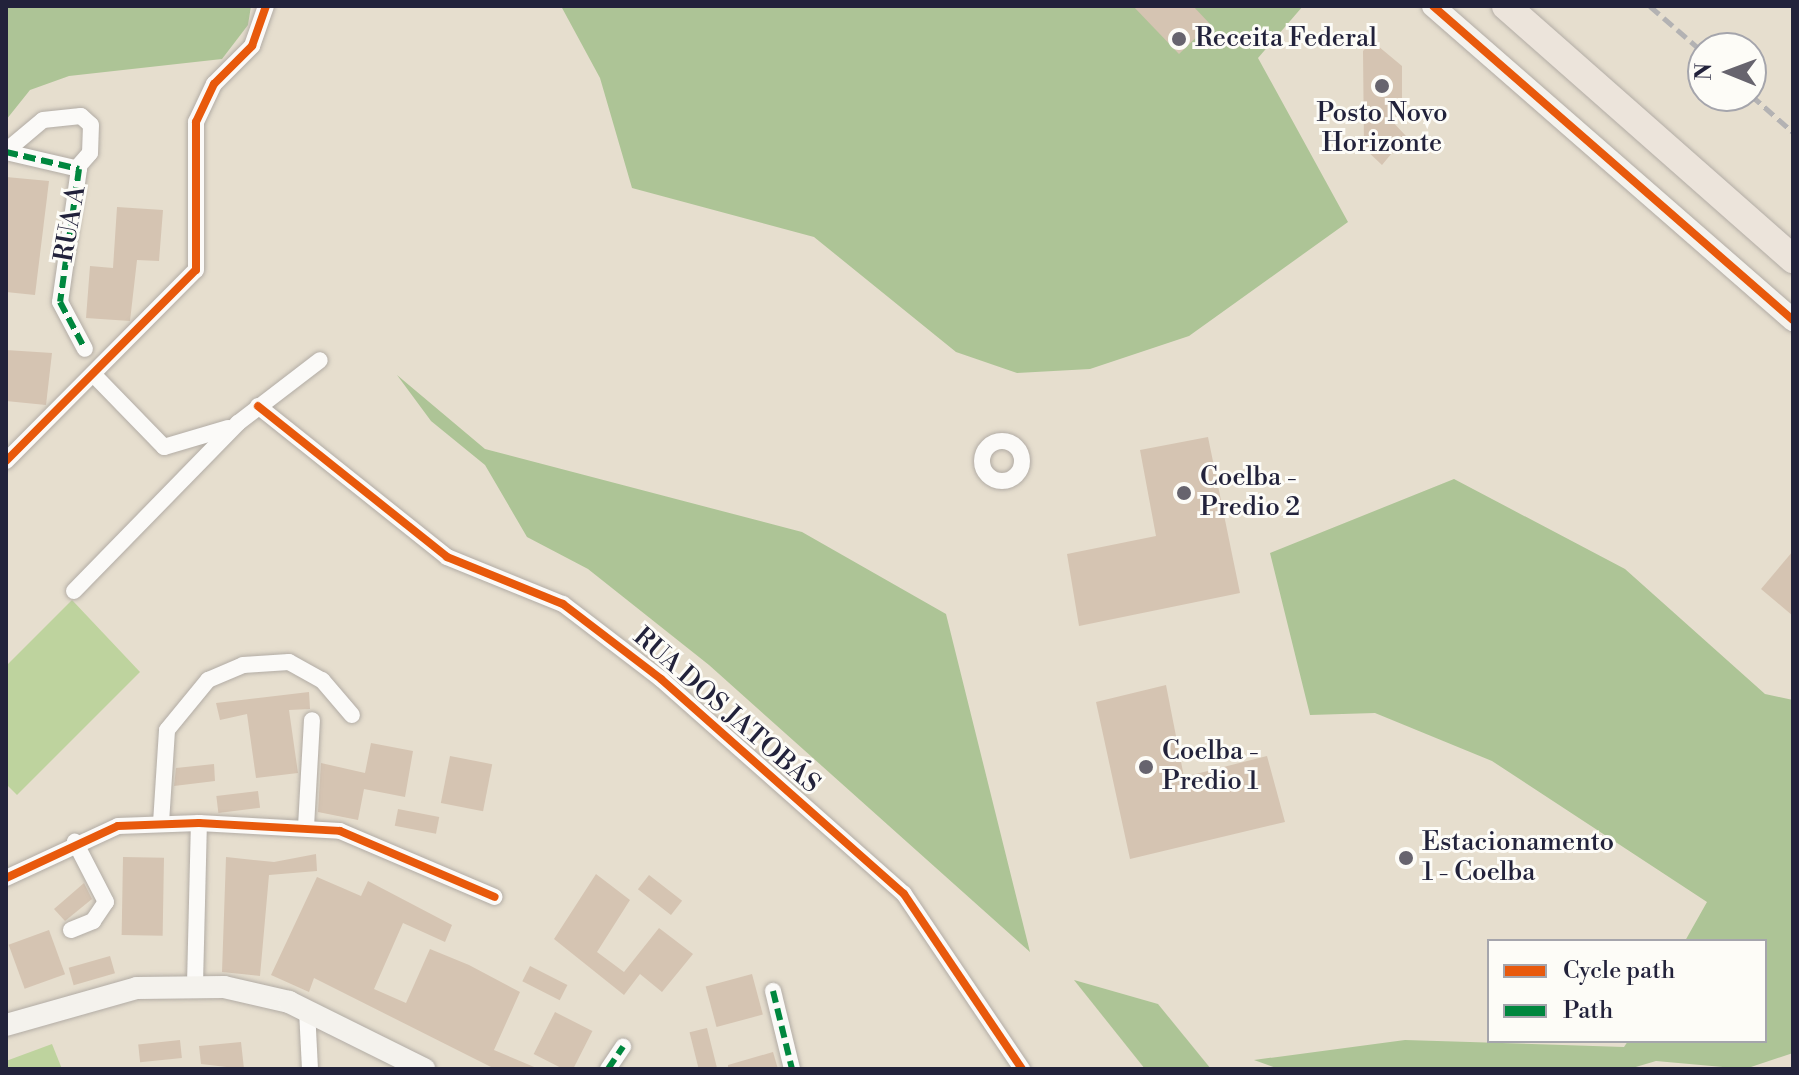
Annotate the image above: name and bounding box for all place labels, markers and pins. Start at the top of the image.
place label: Receita Federal [1195,23,1377,55]
marker: Receita Federal [1170,30,1188,48]
marker: Posto Novo Horizonte [1373,77,1391,95]
place label: Posto Novo Horizonte [1316,98,1448,160]
place label: Coelba - Predio 2 [1200,462,1300,524]
marker: Coelba - Predio 2 [1175,484,1193,502]
place label: Coelba - Predio 1 [1162,736,1259,798]
marker: Coelba - Predio 1 [1137,758,1155,776]
place label: Estacionamento 1 - Coelba [1422,827,1614,888]
marker: Estacionamento 1 - Coelba [1397,849,1415,867]

